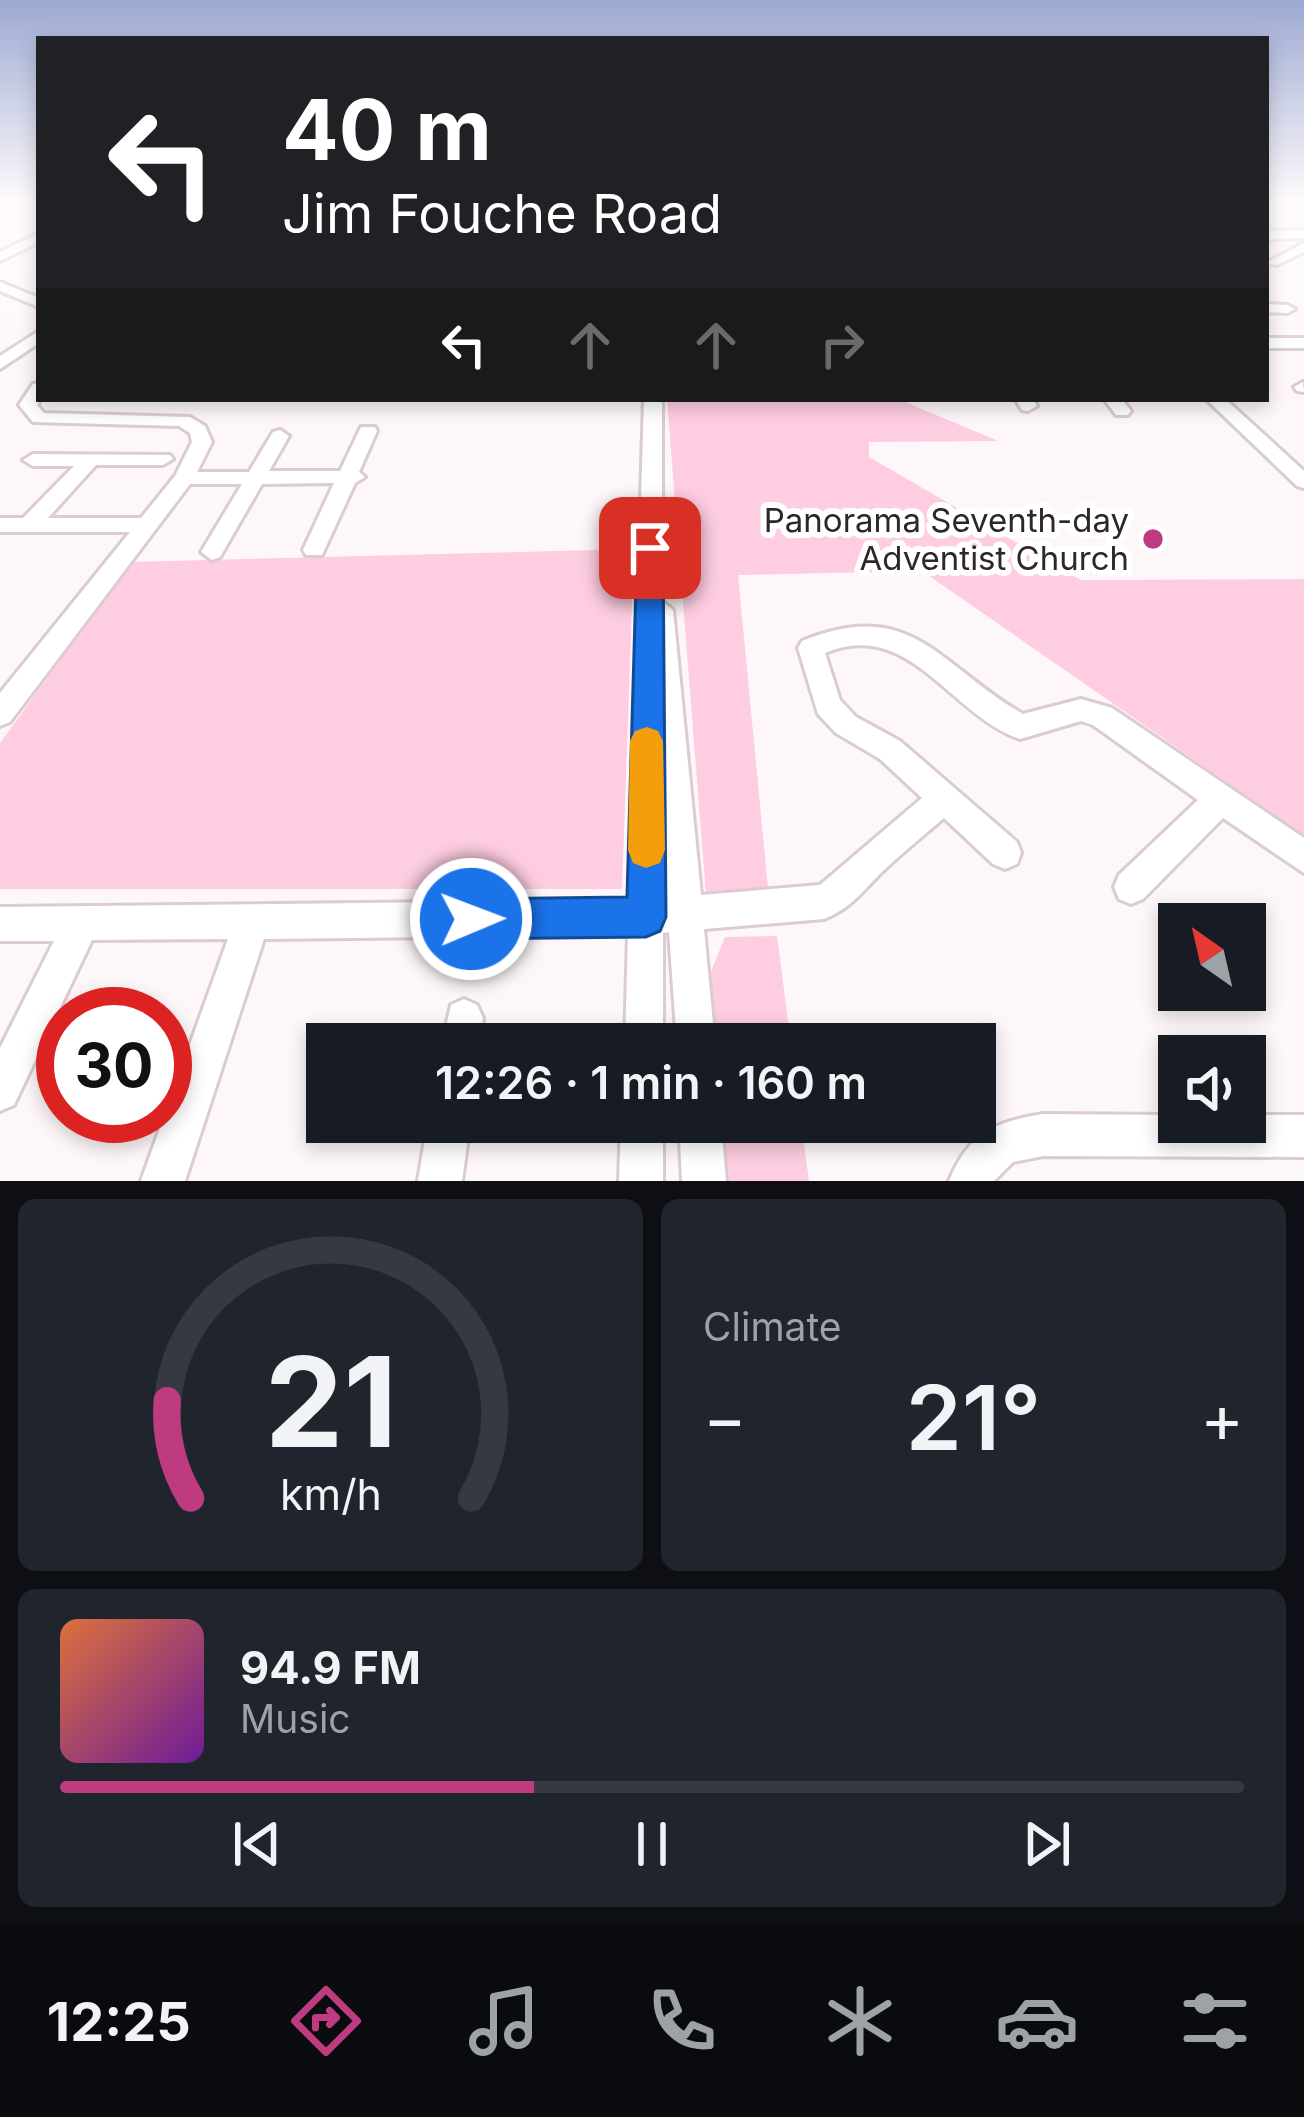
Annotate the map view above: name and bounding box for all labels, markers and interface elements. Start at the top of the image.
text: 40 m [282,79,492,180]
icon: left [84,84,240,240]
text: Jim Fouche Road [282,181,722,246]
icon: left [431,312,497,378]
icon: ahead [557,312,623,378]
icon: ahead [683,312,749,378]
icon: right [809,312,875,378]
pin [599,497,701,599]
place label: Panorama Seventh-day Adventist Church [764,500,1129,578]
icon: arrive [617,515,683,581]
marker: Panorama Seventh-day Adventist Church [1140,526,1166,552]
position arrow [408,856,534,982]
north arrow [1158,903,1266,1011]
map controls [1158,903,1266,1143]
speed limit sign: 30 [36,987,192,1143]
button: sound [1158,1035,1266,1143]
text: 12:26 · 1 min · 160 m [435,1055,867,1110]
text: Climate [703,1303,842,1350]
text: 21 [264,1326,397,1477]
text: 21° [906,1363,1041,1472]
text: − [703,1378,747,1458]
text: + [1200,1378,1244,1458]
text: km/h [280,1468,381,1520]
text: 94.9 FM [240,1640,421,1695]
text: Music [240,1695,351,1742]
icon: previous [224,1811,290,1877]
icon: pause [619,1811,685,1877]
icon: next [1014,1811,1080,1877]
icon: directions [284,1979,368,2063]
icon: music [462,1979,546,2063]
icon: phone [640,1979,724,2063]
icon: climate [818,1979,902,2063]
icon: car [995,1979,1079,2063]
icon: filters [1173,1979,1257,2063]
text: 12:25 [47,1989,191,2054]

